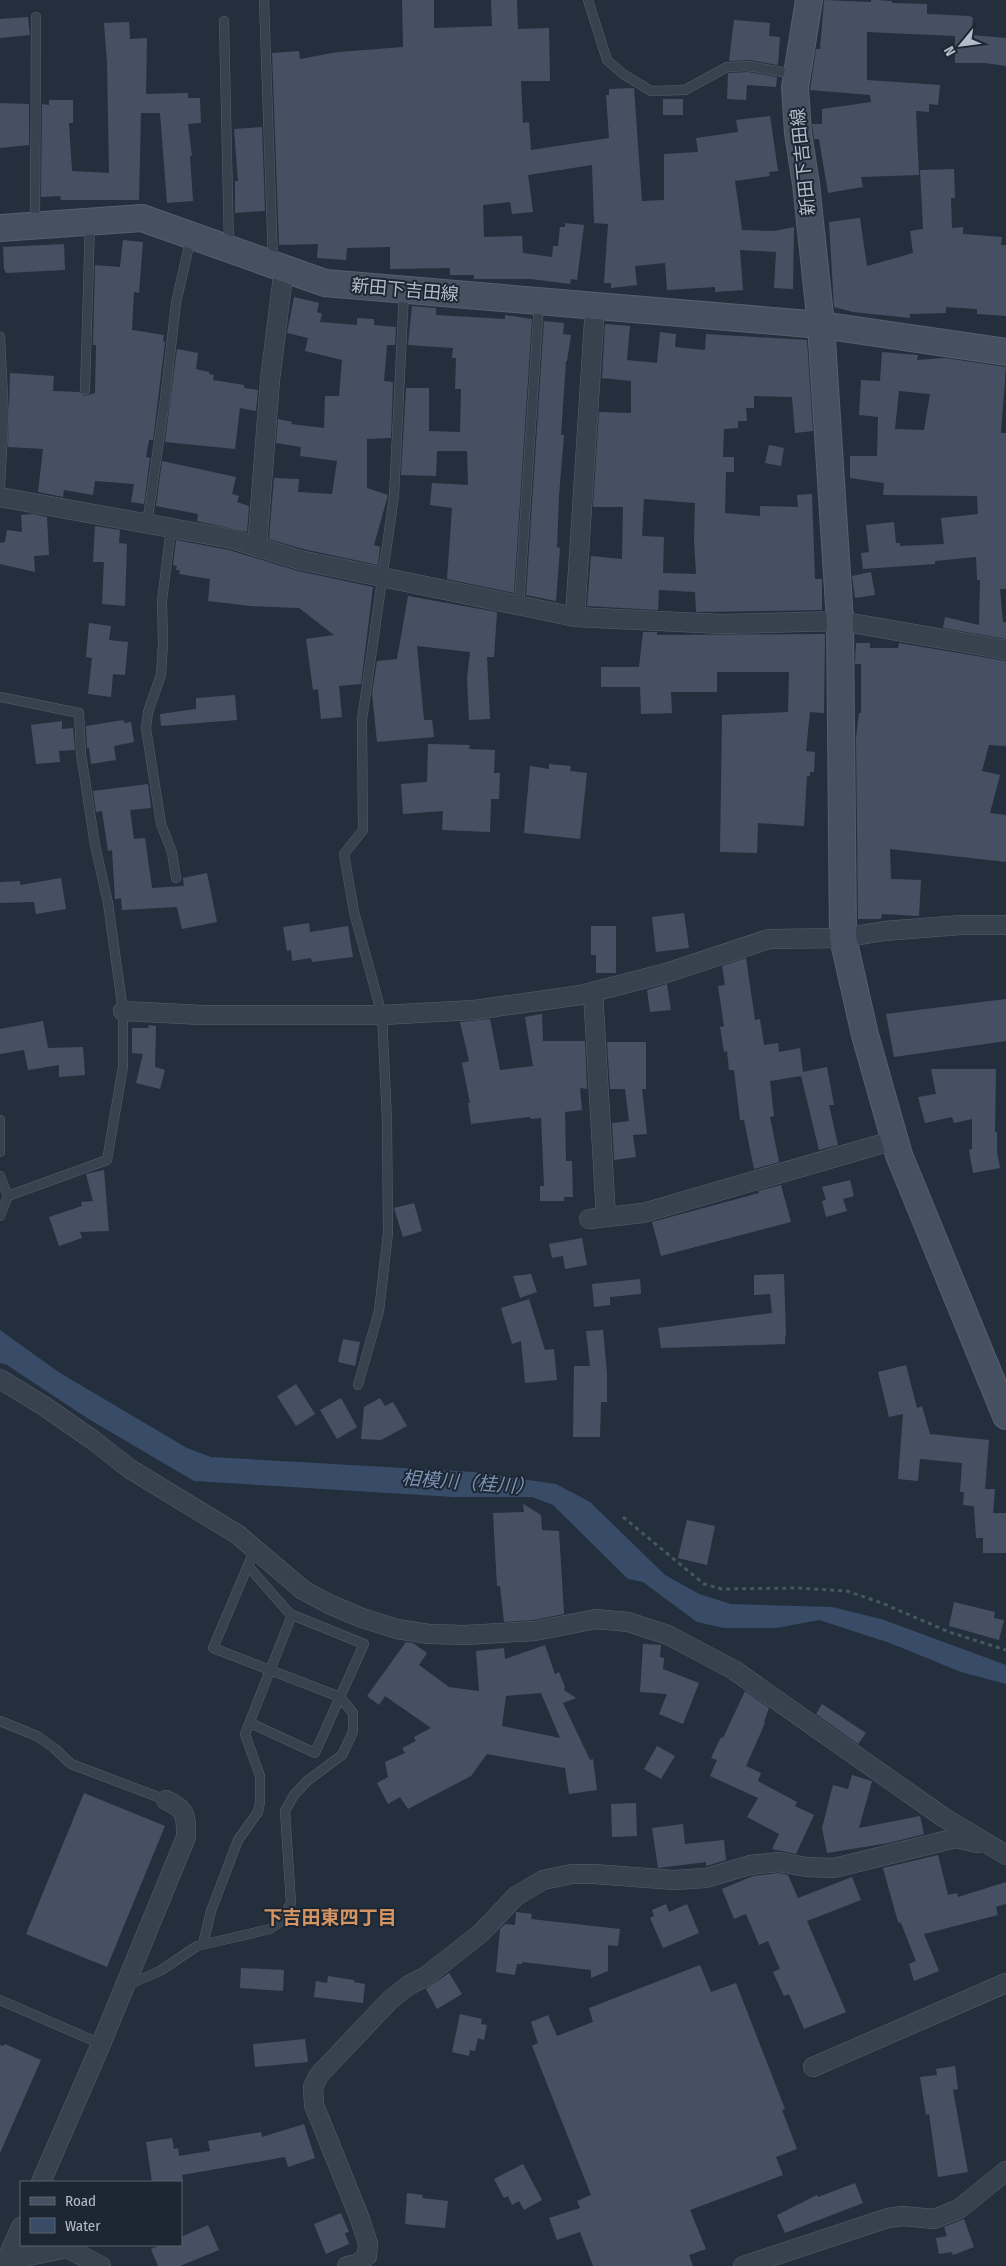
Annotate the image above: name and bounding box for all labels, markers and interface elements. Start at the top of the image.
north arrow [936,20,986,70]
text: N [941,43,960,59]
street label: 新田下吉田線 [786,107,820,217]
street label: 新田下吉田線 [350,274,460,306]
water label: 相模川（桂川） [401,1466,535,1499]
district label: 下吉田東四丁目 [263,1906,397,1929]
legend [20,2181,182,2246]
text: Road [65,2192,96,2210]
text: Water [65,2217,101,2235]

